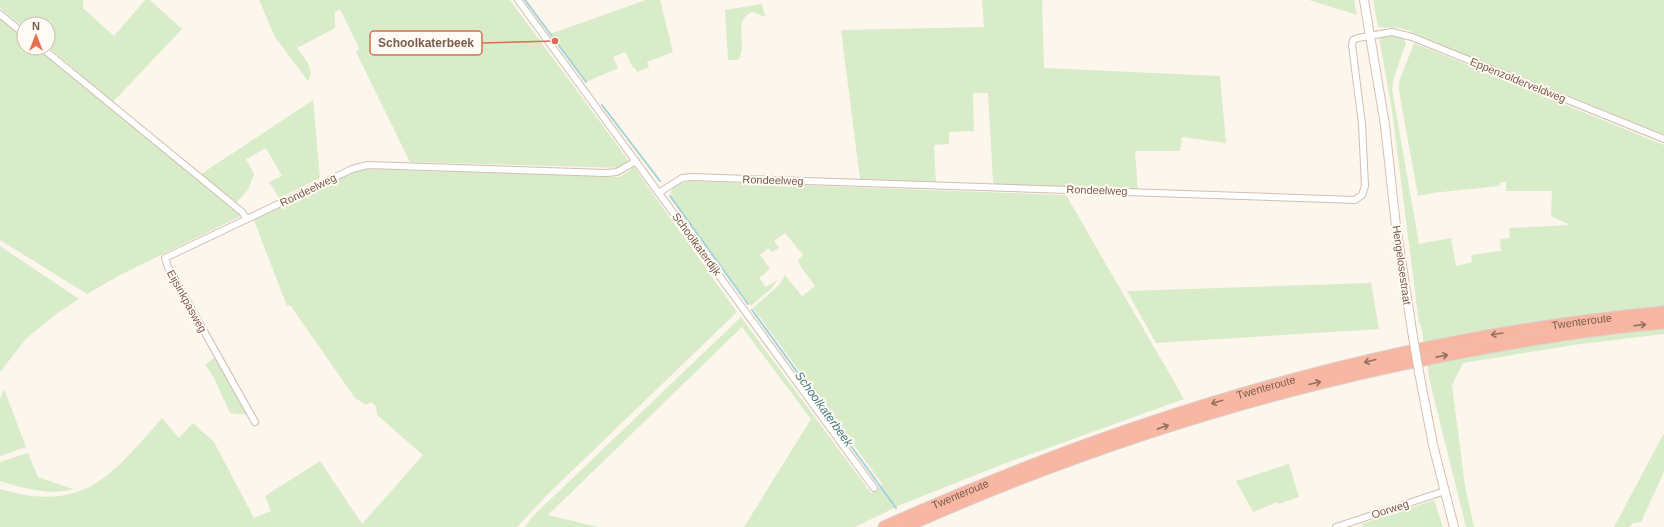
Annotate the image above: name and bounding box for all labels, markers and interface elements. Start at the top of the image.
north arrow [16,16,56,56]
text: N [32,20,40,32]
callout: Schoolkaterbeek [370,31,482,55]
text: Schoolkaterbeek [378,36,474,50]
street label: Eppenzolderveldweg [1468,55,1568,105]
street label: Rondeelweg [278,171,338,209]
street label: Rondeelweg [742,173,804,187]
street label: Rondeelweg [1066,183,1128,197]
street label: Schoolkaterdijk [670,210,724,278]
street label: Hengelosestraat [1390,225,1414,305]
street label: Eijsinkpasweg [165,268,209,334]
street label: Twenteroute [1551,312,1613,331]
one-way arrow [1633,321,1646,329]
one-way arrow [1491,330,1504,338]
one-way arrow [1435,352,1448,360]
one-way arrow [1364,358,1377,365]
water label: Schoolkaterbeek [792,369,857,450]
street label: Twenteroute [1235,373,1297,401]
one-way arrow [1308,379,1321,387]
one-way arrow [1211,399,1224,406]
one-way arrow [1157,423,1170,430]
street label: Twenteroute [930,477,990,511]
street label: Oorweg [1370,497,1410,521]

